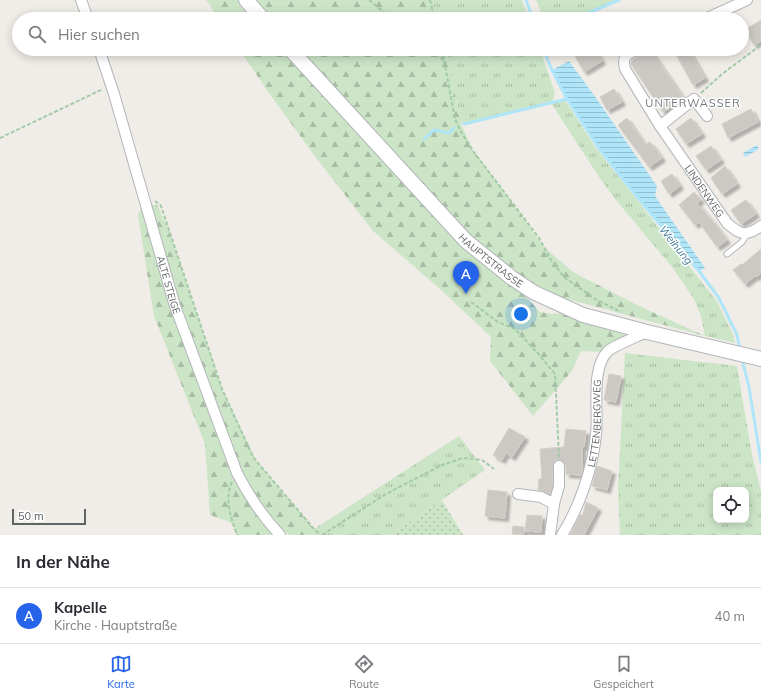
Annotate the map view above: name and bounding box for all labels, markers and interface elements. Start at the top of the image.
search box [12,12,749,56]
icon: search [26,23,48,45]
text: Hier suchen [58,25,140,44]
district label: UNTERWASSER [645,96,741,110]
street label: LINDENWEG [682,162,727,219]
water label: Weihung [656,223,696,268]
street label: HAUPTSTRASSE [458,230,526,288]
street label: ALTE STEIGE [154,254,184,316]
pin: A [453,261,479,294]
your location [511,304,531,324]
street label: LETTENBERGWEG [584,379,603,468]
map controls [713,487,749,523]
button: locate [713,487,749,523]
scale bar [12,507,86,526]
text: 50 m [18,509,44,523]
text: In der Nähe [16,551,110,572]
text: Kapelle [54,598,107,617]
text: A [24,608,34,624]
text: 40 m [715,608,745,624]
text: Kirche · Hauptstraße [54,617,177,633]
tab: Karte [107,653,135,691]
tab: Route [349,653,379,691]
tab: Gespeichert [593,653,654,691]

